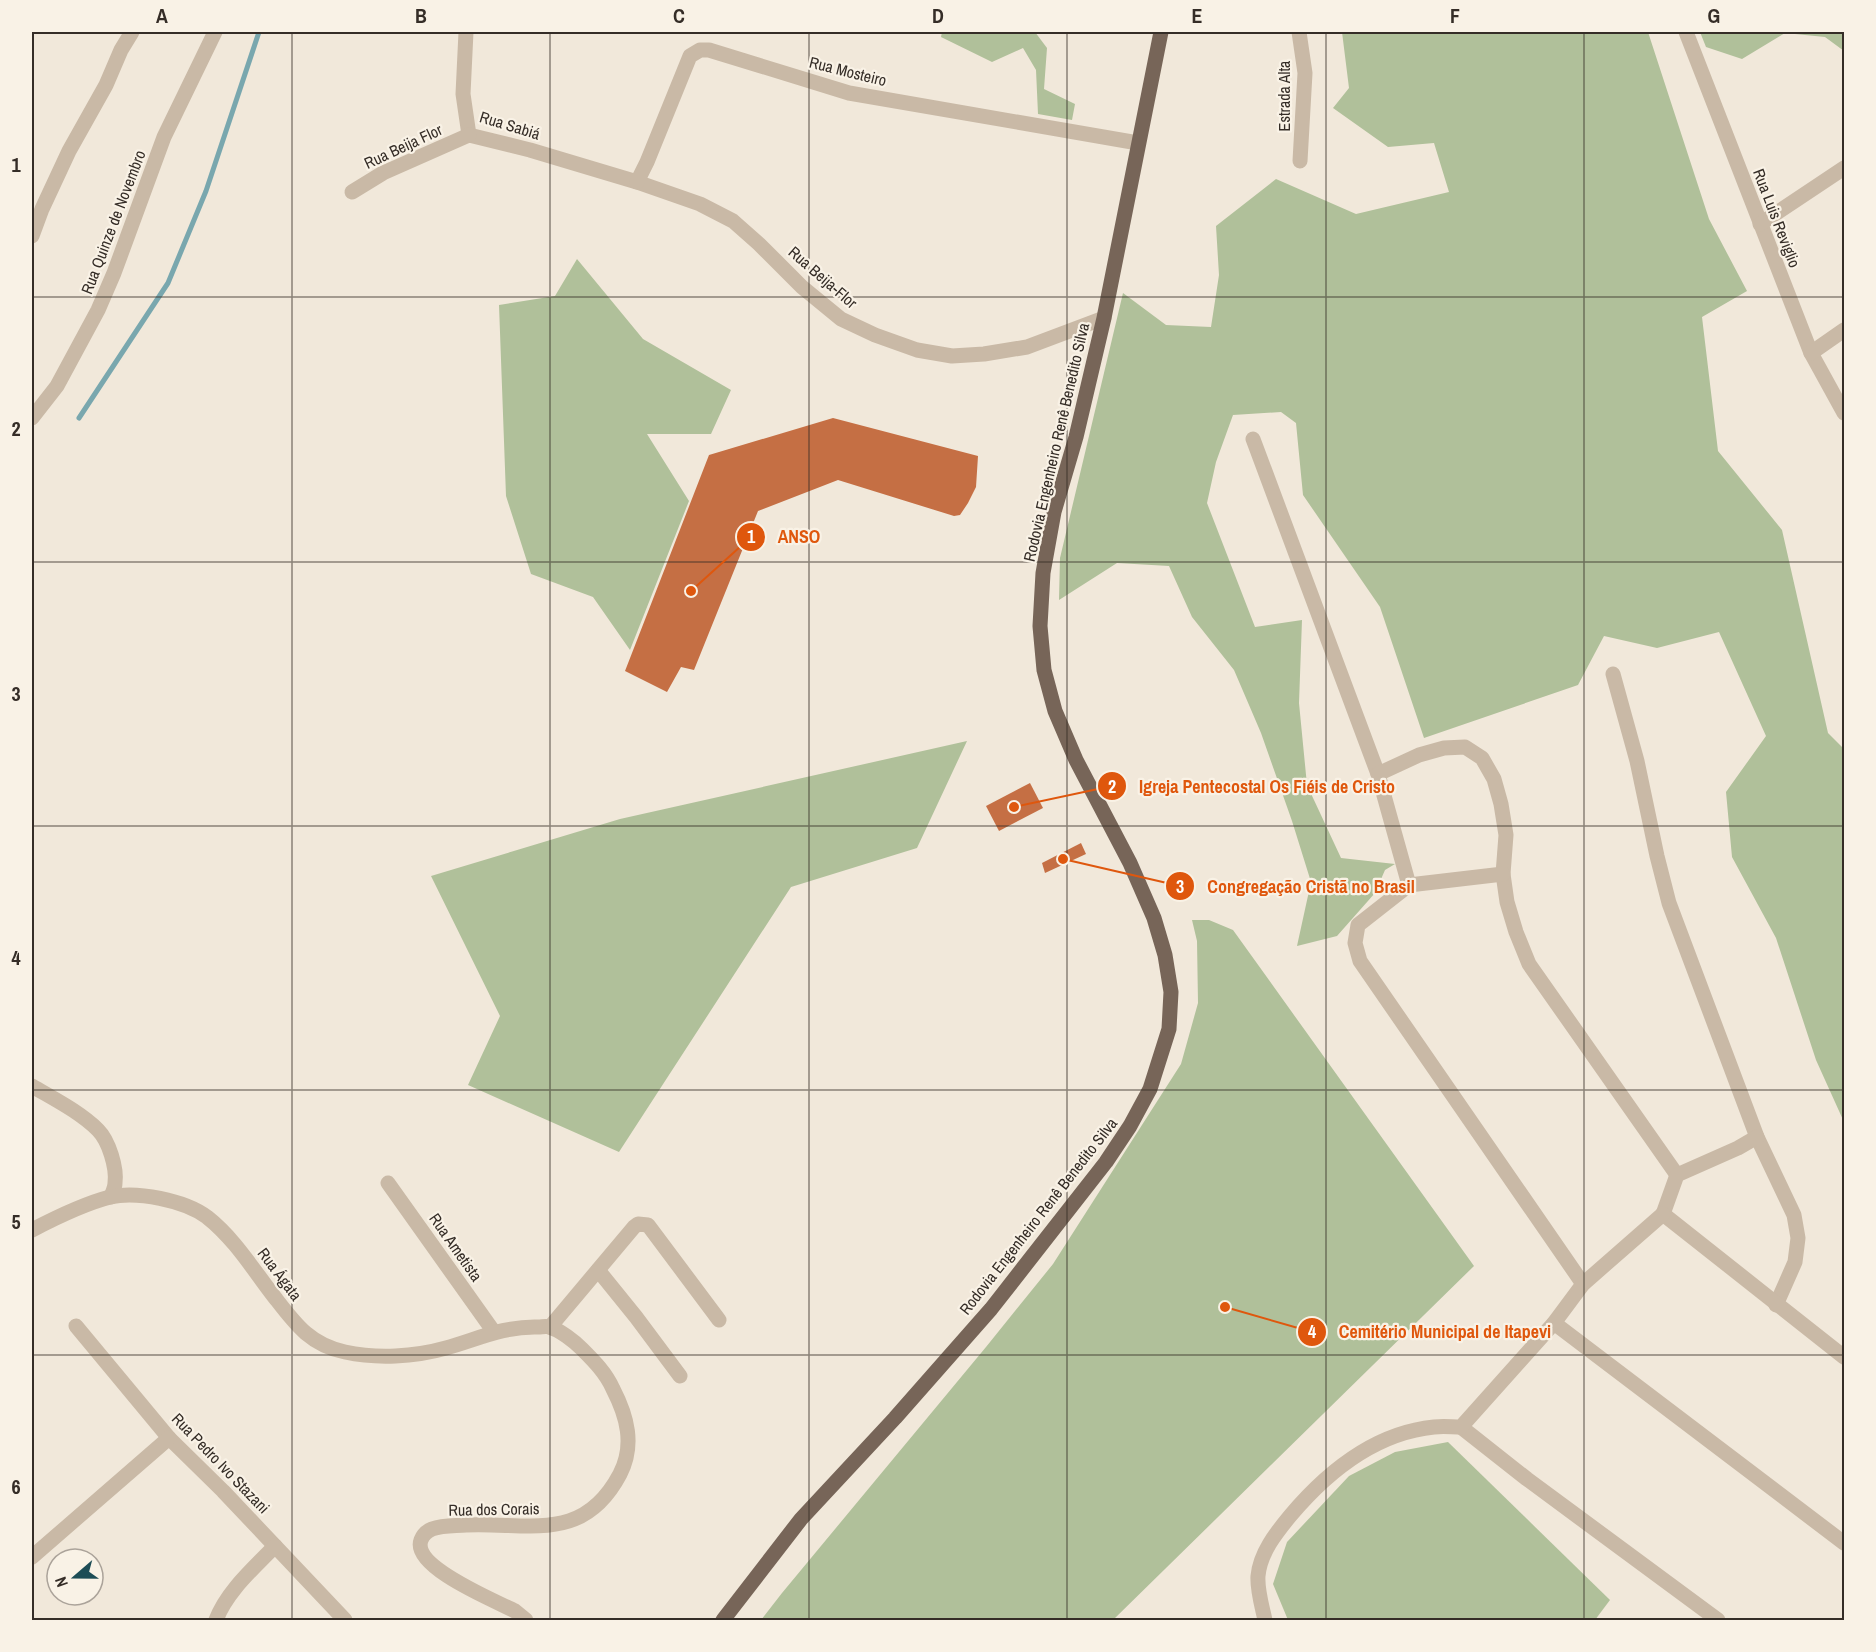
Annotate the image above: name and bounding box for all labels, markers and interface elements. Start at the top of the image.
text: A [156,2,168,29]
text: B [415,2,427,29]
text: C [673,2,685,29]
text: D [932,2,944,29]
text: E [1192,2,1203,29]
text: F [1450,2,1460,29]
text: G [1708,2,1720,29]
street label: Rua Mosteiro [807,51,889,91]
street label: Estrada Alta [1273,60,1295,131]
street label: Rua Sabiá [477,105,544,145]
street label: Rua Beija Flor [360,118,446,174]
street label: Rua Quinze de Novembro [75,147,151,297]
text: 1 [11,151,21,178]
street label: Rua Luis Reviglio [1748,165,1806,271]
street label: Rua Beija-Flor [784,241,863,313]
street label: Rodovia Engenheiro Renê Benedito Silva [1018,320,1094,564]
text: 2 [11,415,21,442]
callout: ANSO [736,519,832,555]
text: 1 [747,524,756,549]
text: ANSO [778,524,820,549]
text: 3 [11,680,21,707]
callout: Igreja Pentecostal Os Fiéis de Cristo [1097,768,1407,804]
text: 2 [1108,774,1116,799]
text: Igreja Pentecostal Os Fiéis de Cristo [1139,774,1395,799]
callout: Congregação Cristã no Brasil [1165,868,1427,904]
text: 3 [1176,874,1184,899]
text: Congregação Cristã no Brasil [1207,874,1415,899]
text: 4 [11,944,21,971]
street label: Rodovia Engenheiro Renê Benedito Silva [954,1112,1122,1319]
text: 5 [11,1208,21,1235]
street label: Rua Ametista [424,1208,488,1286]
street label: Rua Ágata [253,1243,308,1306]
callout: Cemitério Municipal de Itapevi [1297,1314,1563,1350]
text: 4 [1308,1319,1317,1344]
text: Cemitério Municipal de Itapevi [1339,1319,1551,1344]
street label: Rua Pedro Ivo Stazani [167,1408,275,1518]
text: 6 [11,1473,21,1500]
street label: Rua dos Corais [448,1497,540,1521]
north arrow [45,1547,105,1607]
text: N [49,1574,73,1590]

